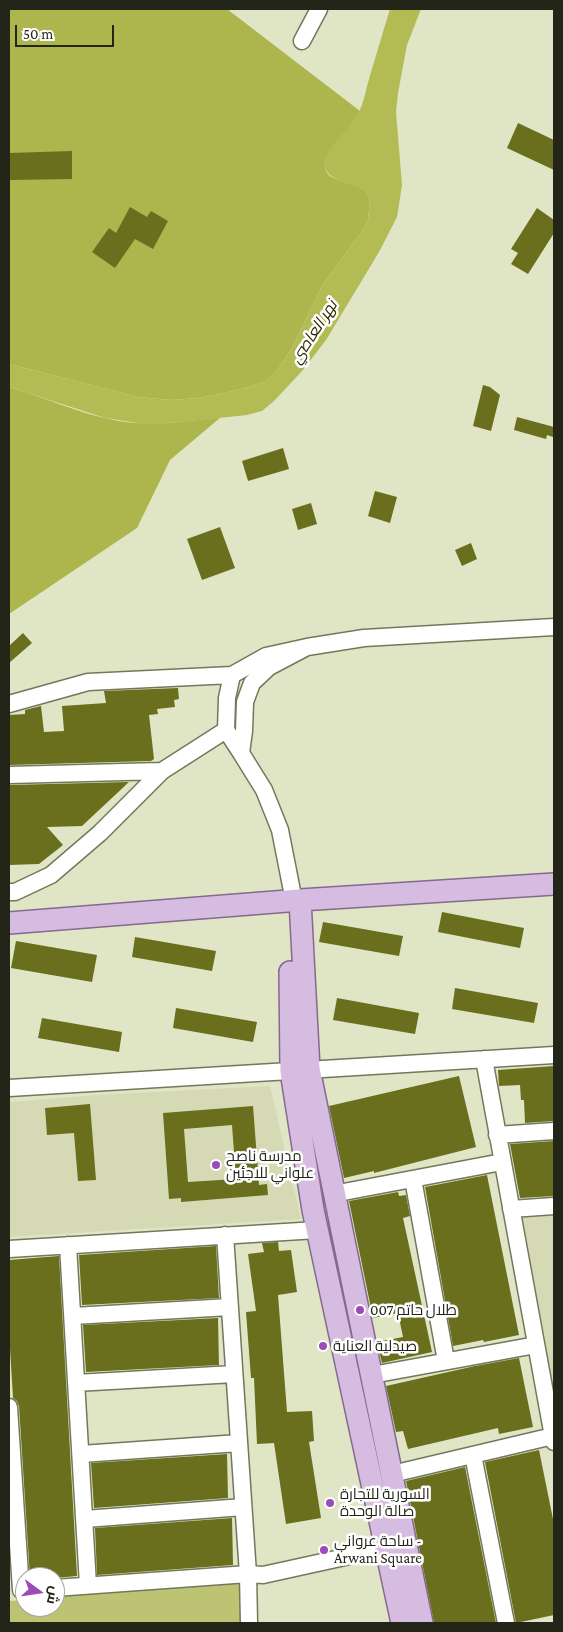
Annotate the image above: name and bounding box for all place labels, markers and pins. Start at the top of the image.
place label: مدرسة ناصح علواني للاجئين [226,1147,314,1182]
marker: مدرسة ناصح علواني للاجئين [210,1159,222,1171]
place label: طلال حاتم 007 [370,1301,457,1319]
marker: طلال حاتم 007 [354,1304,366,1316]
place label: صيدلية العناية [333,1337,417,1355]
marker: صيدلية العناية [317,1340,329,1352]
place label: السورية للتجارة صالة الوحدة [340,1485,430,1520]
marker: السورية للتجارة صالة الوحدة [324,1497,336,1509]
place label: ساحة عرواني - Arwani Square [334,1532,422,1567]
marker: ساحة عرواني - Arwani Square [318,1544,330,1556]

